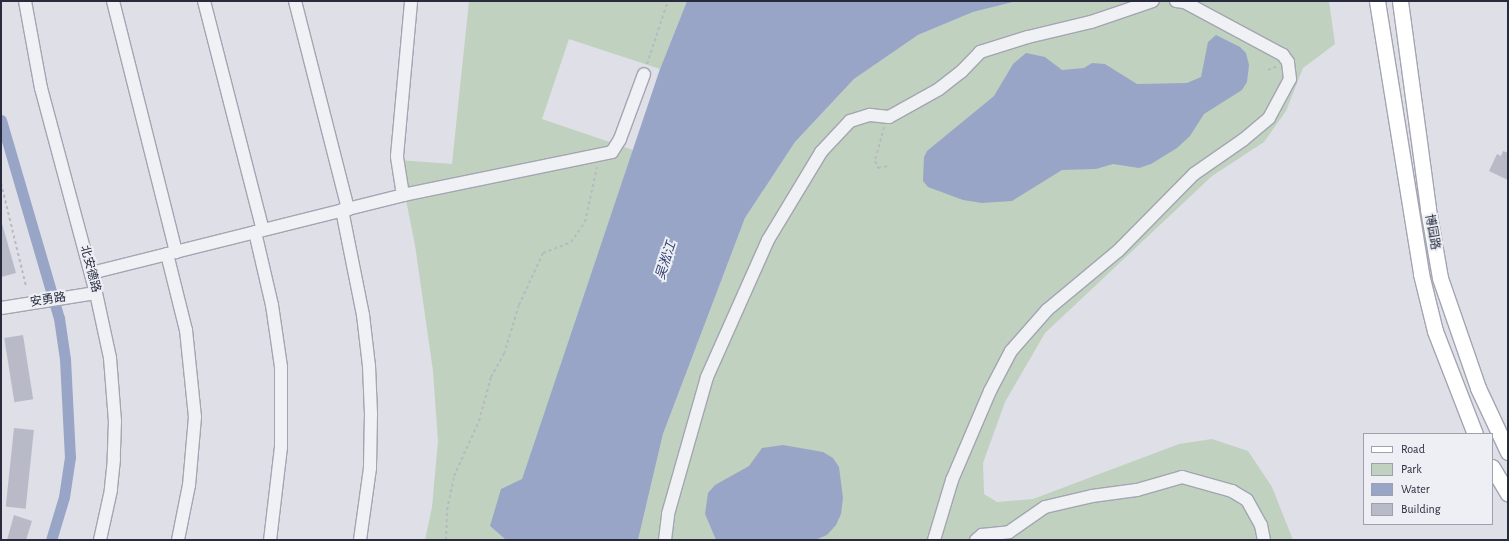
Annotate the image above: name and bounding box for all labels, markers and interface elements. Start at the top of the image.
street label: 博园路 [1422,213,1442,251]
water label: 吴淞江 [654,240,680,282]
street label: 北安德路 [77,244,103,294]
street label: 安勇路 [29,290,67,310]
legend [1363,433,1493,525]
text: Road [1401,443,1425,455]
text: Park [1401,463,1422,475]
text: Water [1401,483,1430,495]
text: Building [1401,503,1441,515]

